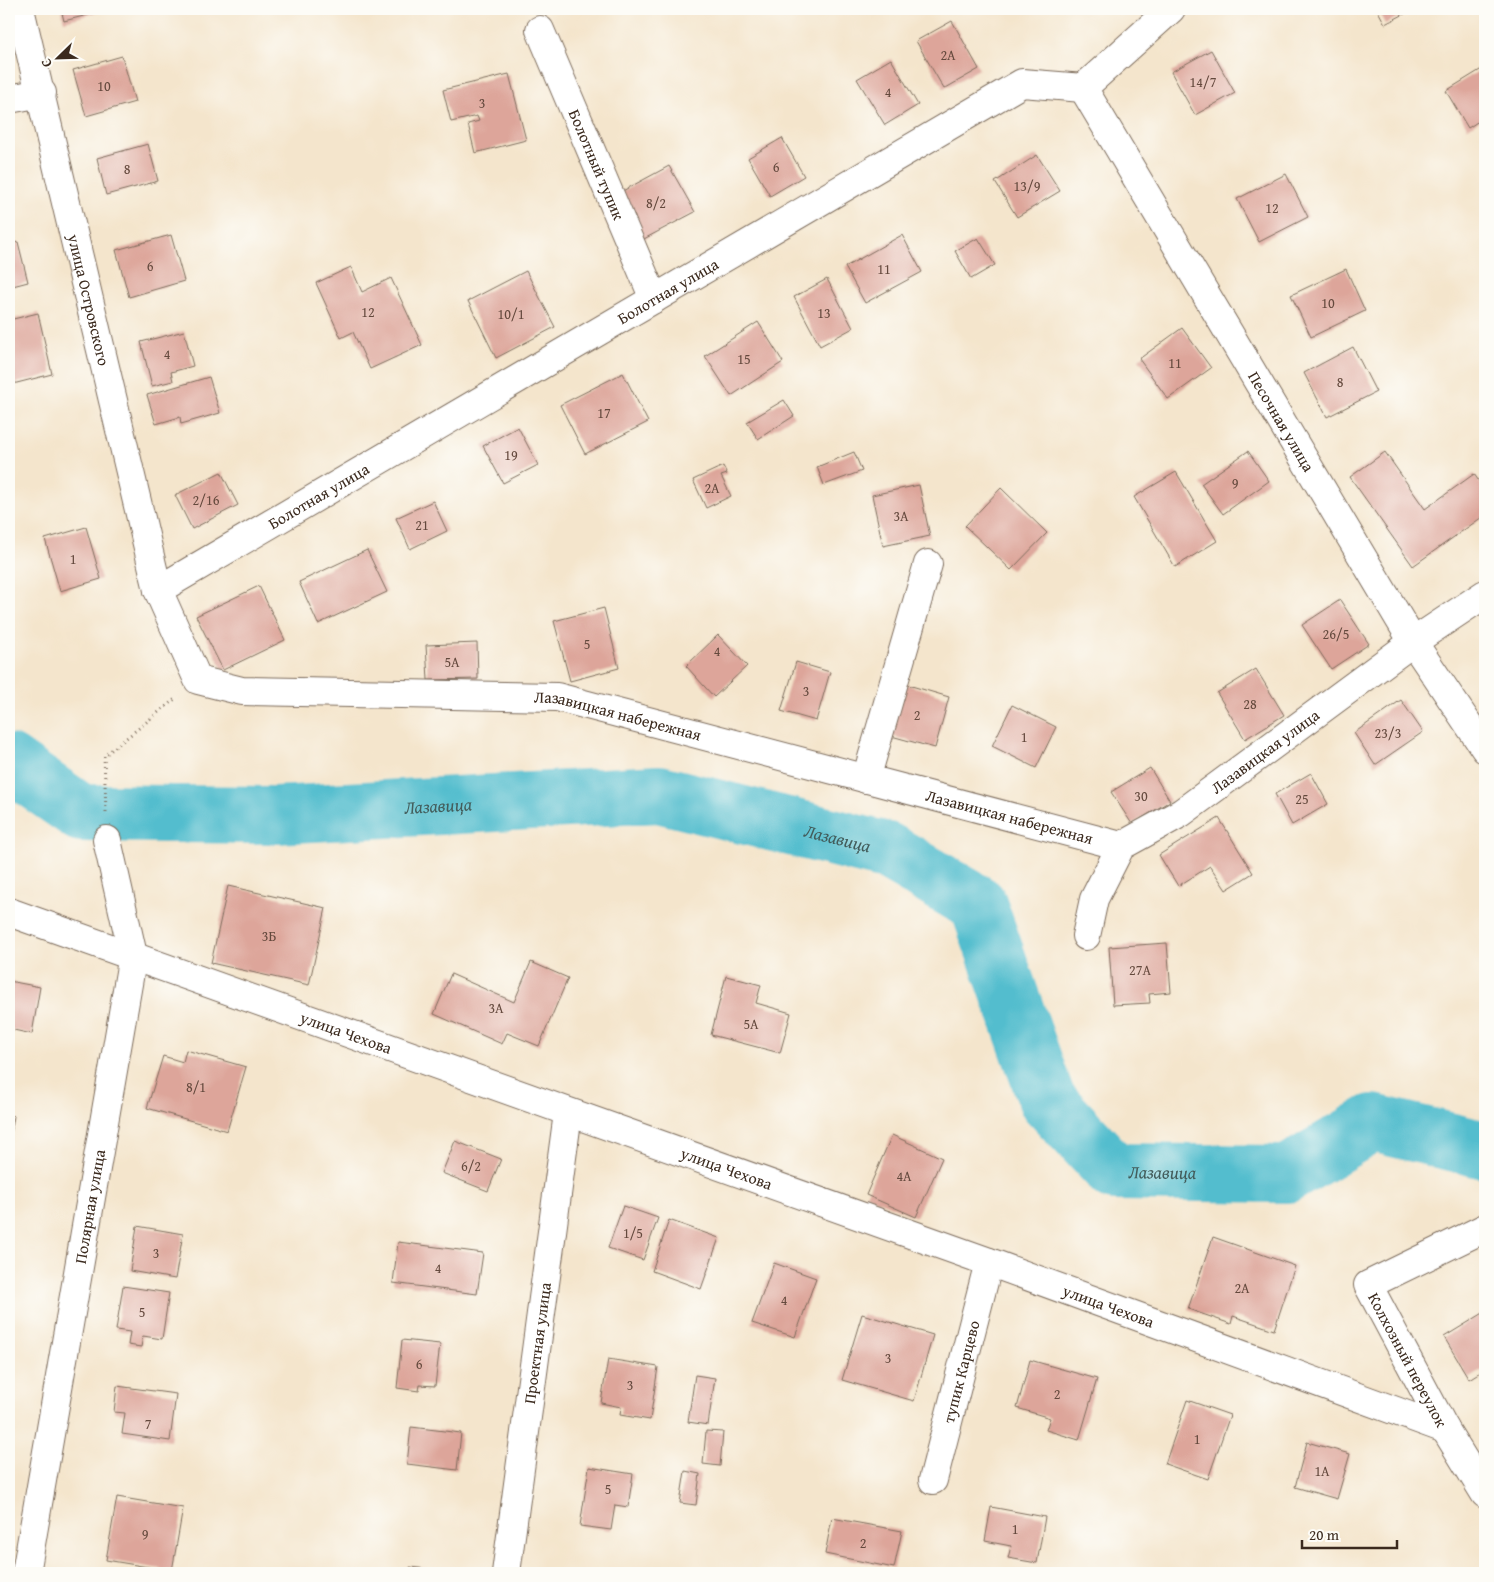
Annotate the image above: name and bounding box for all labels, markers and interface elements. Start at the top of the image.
north arrow [32,32,82,82]
house number: 2А [940,45,956,65]
text: С [35,55,57,71]
house number: 14/7 [1190,72,1217,92]
house number: 10 [97,76,111,96]
house number: 4 [885,82,892,102]
house number: 3 [479,93,485,113]
street label: Болотный тупик [563,105,631,224]
house number: 6 [773,157,780,177]
house number: 8 [124,159,131,179]
house number: 13/9 [1014,176,1041,196]
house number: 8/2 [646,193,666,213]
house number: 12 [1265,198,1279,218]
street label: улица Островского [62,231,116,368]
street label: Болотная улица [613,252,723,330]
house number: 6 [147,256,154,276]
house number: 11 [877,259,891,279]
house number: 10 [1321,293,1335,313]
house number: 12 [361,302,375,322]
house number: 13 [817,303,831,323]
house number: 10/1 [498,304,524,324]
house number: 4 [164,344,171,364]
house number: 15 [737,349,751,369]
house number: 11 [1168,353,1182,373]
street label: Песочная улица [1242,366,1321,477]
house number: 8 [1337,372,1344,392]
house number: 17 [597,403,611,423]
house number: 19 [504,445,518,465]
street label: Болотная улица [263,457,374,535]
house number: 9 [1232,473,1239,493]
house number: 2А [704,478,720,498]
house number: 2/16 [193,490,220,510]
house number: 3А [893,506,909,526]
house number: 21 [415,515,429,535]
house number: 1 [70,549,76,569]
house number: 26/5 [1323,624,1349,644]
house number: 5 [584,634,590,654]
house number: 4 [714,641,721,661]
house number: 5А [444,652,460,672]
house number: 3 [803,681,809,701]
street label: Лазавицкая набережная [534,685,704,747]
house number: 28 [1243,694,1257,714]
street label: Лазавицкая улица [1206,703,1324,799]
house number: 2 [914,705,920,725]
house number: 23/3 [1375,723,1401,743]
house number: 1 [1021,727,1027,747]
street label: Лазавицкая набережная [923,783,1096,850]
house number: 30 [1134,786,1148,806]
house number: 25 [1295,789,1309,809]
water label: Лазавица [403,790,473,821]
water label: Лазавица [801,817,874,860]
house number: 3Б [262,926,276,946]
house number: 27А [1129,960,1151,980]
house number: 3А [488,998,504,1018]
street label: улица Чехова [296,1005,396,1060]
house number: 5А [743,1014,759,1034]
house number: 8/1 [186,1077,206,1097]
street label: улица Чехова [677,1141,776,1196]
street label: Полярная улица [68,1147,111,1266]
house number: 6/2 [461,1156,481,1176]
water label: Лазавица [1128,1158,1197,1186]
house number: 4А [896,1166,912,1186]
house number: 1/5 [623,1223,643,1243]
house number: 3 [153,1243,159,1263]
house number: 4 [435,1258,442,1278]
street label: улица Чехова [1059,1278,1158,1334]
house number: 2А [1234,1278,1250,1298]
street label: Проектная улица [517,1280,557,1405]
street label: Колхозный переулок [1362,1288,1454,1432]
house number: 4 [781,1290,788,1310]
house number: 5 [139,1302,145,1322]
street label: тупик Карцево [936,1318,986,1425]
house number: 3 [885,1348,891,1368]
house number: 6 [416,1354,423,1374]
house number: 3 [627,1375,633,1395]
house number: 2 [1054,1384,1060,1404]
house number: 7 [145,1414,152,1434]
house number: 1 [1194,1429,1200,1449]
house number: 1А [1314,1461,1330,1481]
house number: 5 [605,1479,611,1499]
scale bar [1302,1517,1396,1549]
house number: 1 [1012,1519,1018,1539]
house number: 9 [142,1524,149,1544]
text: 20 m [1309,1524,1340,1545]
house number: 2 [860,1533,866,1553]

